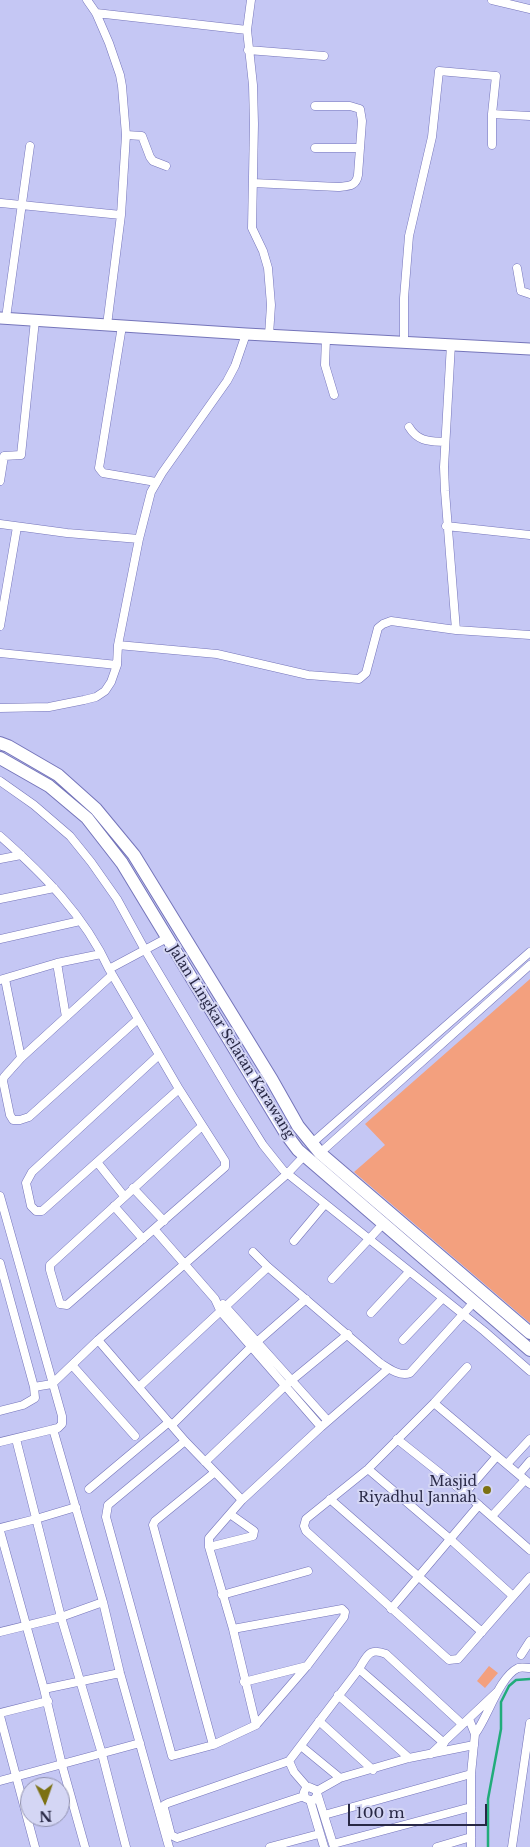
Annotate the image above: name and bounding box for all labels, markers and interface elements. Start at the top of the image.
street label: Jalan Lingkar Selatan Karawang [164,942,298,1142]
place label: Masjid Riyadhul Jannah [358,1474,477,1506]
marker: Masjid Riyadhul Jannah [481,1484,493,1496]
north arrow [20,1777,70,1827]
scale bar [350,1794,489,1826]
text: 100 m [356,1803,405,1822]
text: N [39,1807,53,1825]

